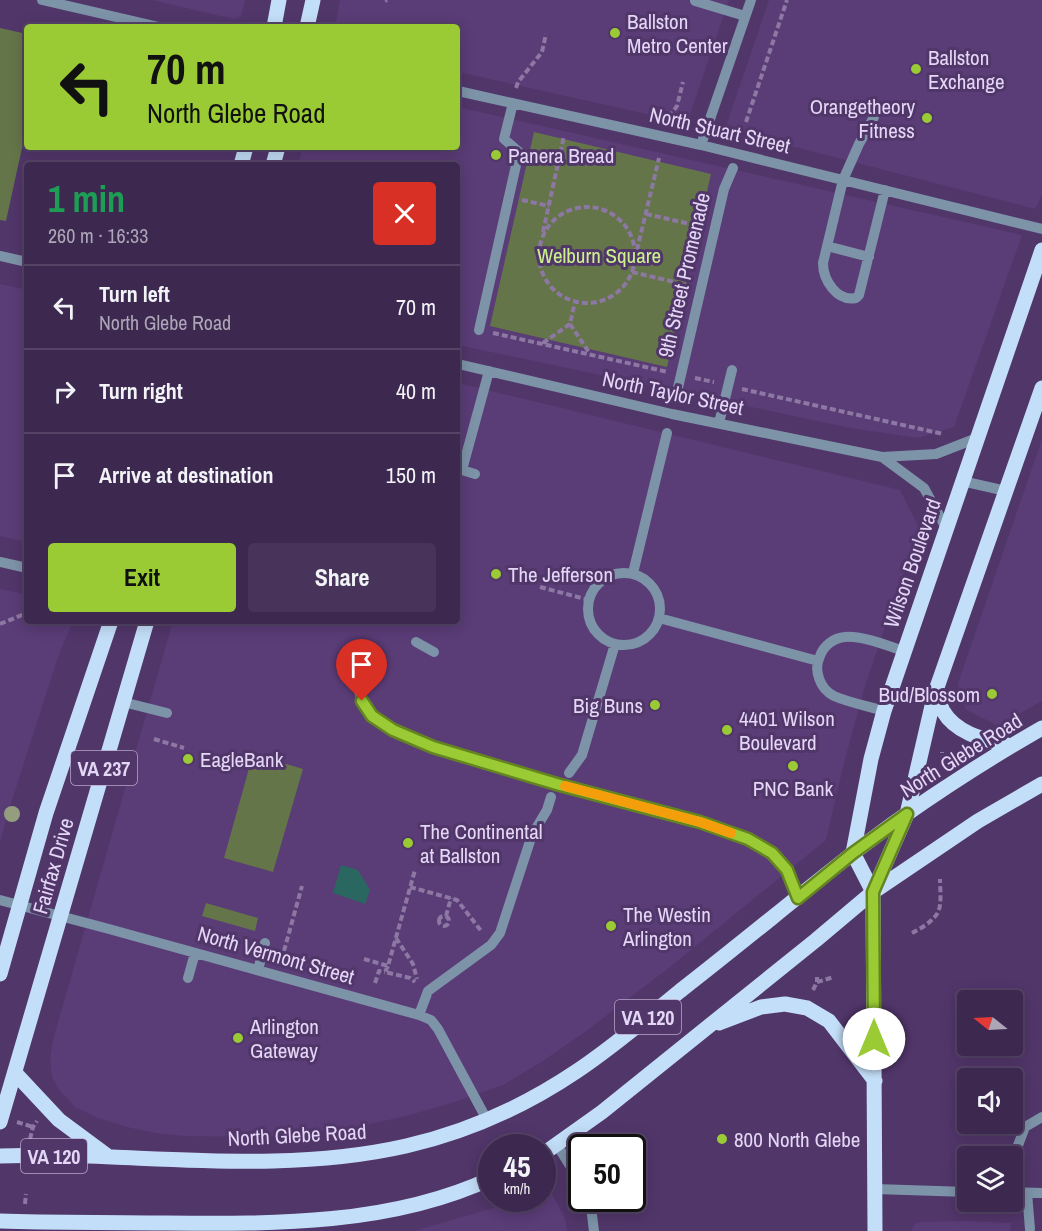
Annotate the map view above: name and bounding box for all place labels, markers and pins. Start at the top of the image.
place label: Ballston Metro Center [627,7,728,60]
marker: Ballston Metro Center [608,26,622,40]
place label: Ballston Exchange [928,43,1005,96]
marker: Ballston Exchange [909,62,923,76]
place label: Orangetheory Fitness [810,92,915,145]
marker: Orangetheory Fitness [920,111,934,125]
place label: Panera Bread [508,141,614,170]
marker: Panera Bread [489,148,503,162]
place label: The Jefferson [508,560,613,589]
marker: The Jefferson [489,567,503,581]
pin [336,639,387,701]
place label: Bud/Blossom [879,680,980,709]
marker: Bud/Blossom [985,687,999,701]
place label: Big Buns [573,691,643,720]
marker: Big Buns [648,698,662,712]
place label: 4401 Wilson Boulevard [739,704,835,757]
marker: 4401 Wilson Boulevard [720,723,734,737]
place label: EagleBank [200,745,284,774]
marker: EagleBank [181,752,195,766]
marker: PNC Bank [786,759,800,773]
place label: PNC Bank [753,774,834,803]
place label: The Continental at Ballston [420,817,543,870]
marker: The Continental at Ballston [401,836,415,850]
place label: The Westin Arlington [622,900,711,953]
marker: The Westin Arlington [604,919,618,933]
place label: Arlington Gateway [249,1012,319,1065]
marker: Arlington Gateway [231,1031,245,1045]
place label: 800 North Glebe [734,1125,860,1154]
marker: 800 North Glebe [715,1132,729,1146]

